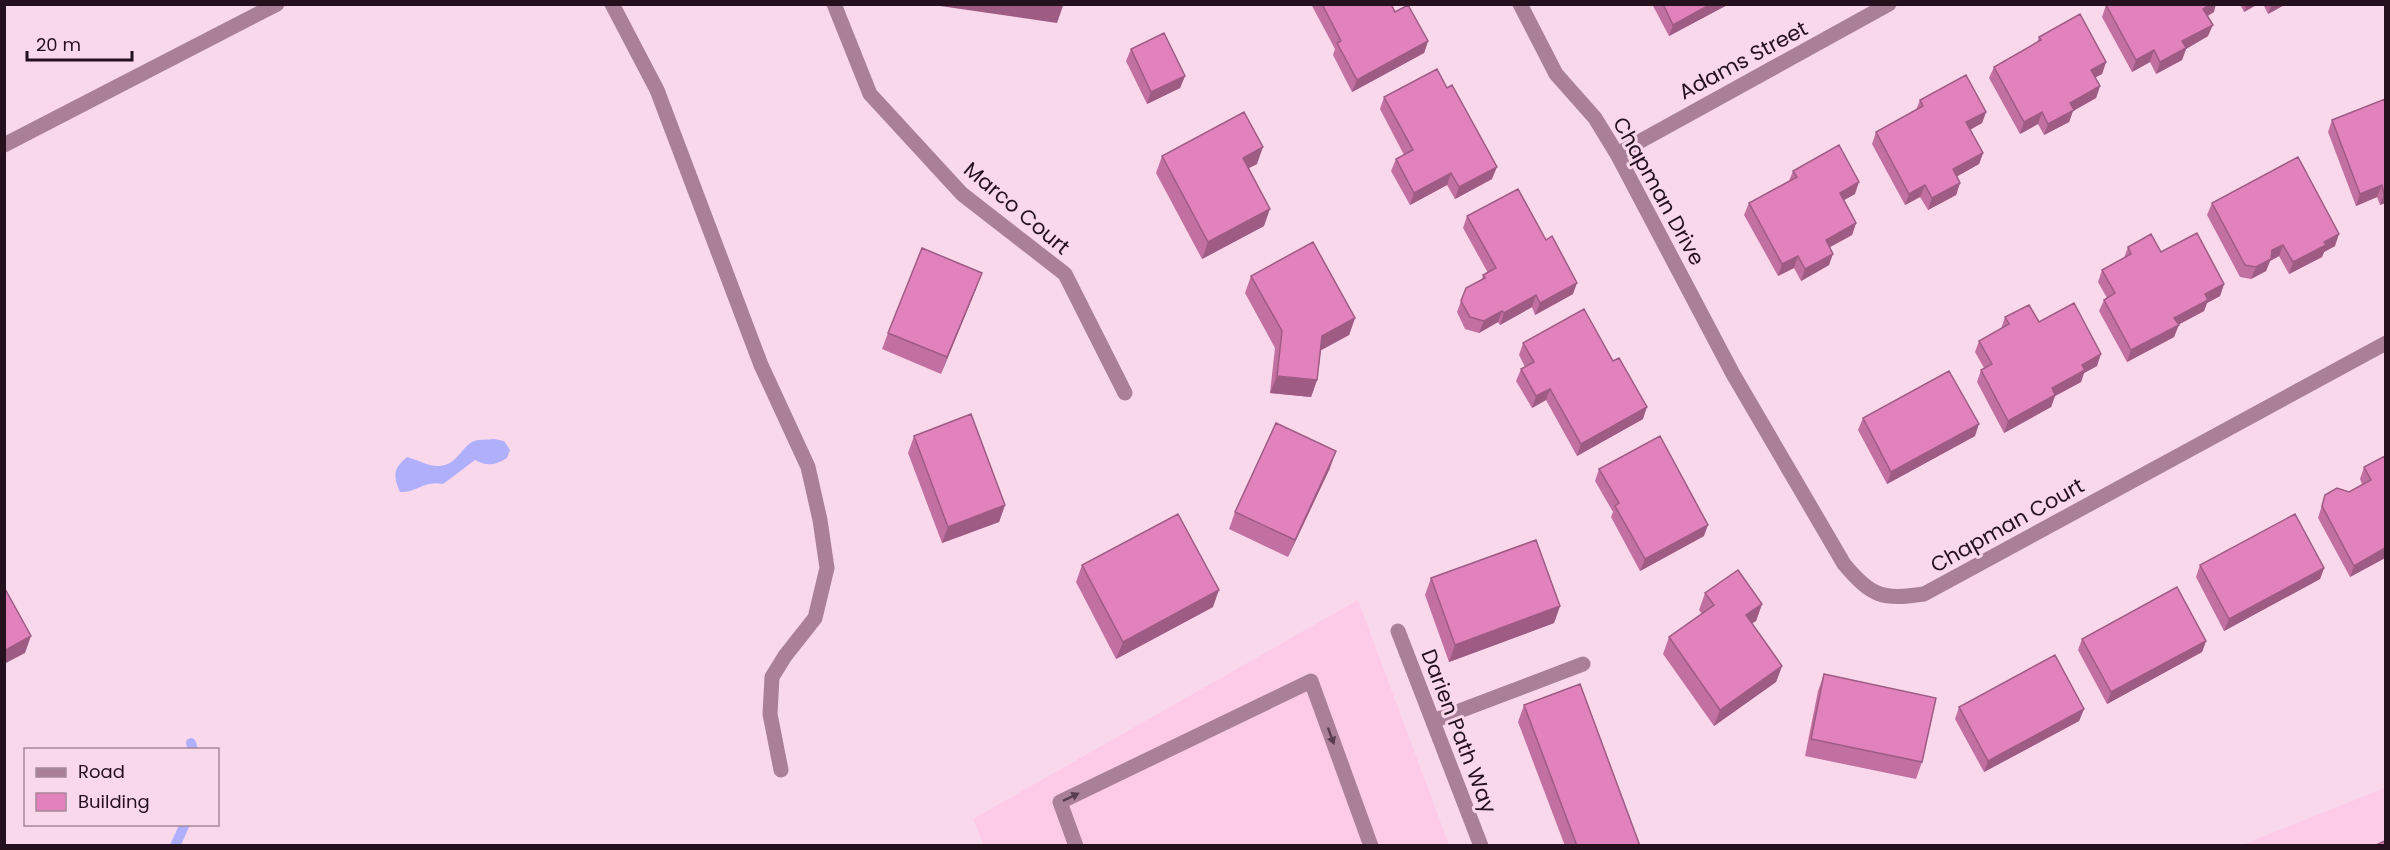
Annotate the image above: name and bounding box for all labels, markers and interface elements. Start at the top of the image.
street label: Adams Street [1673,14,1813,106]
scale bar [27,24,132,62]
text: 20 m [36,32,81,57]
street label: Chapman Drive [1606,112,1712,270]
street label: Marco Court [958,155,1076,261]
street label: Chapman Court [1925,471,2089,579]
street label: Darien Path Way [1414,645,1504,817]
one-way arrow [1327,727,1336,745]
legend [24,748,219,826]
text: Road [78,759,125,784]
text: Building [78,789,150,814]
one-way arrow [1062,792,1079,801]

